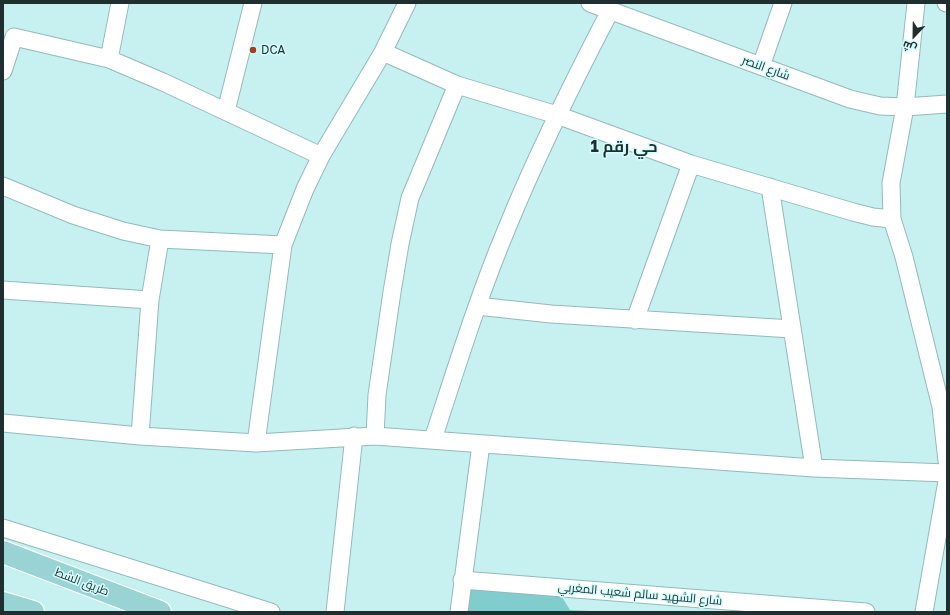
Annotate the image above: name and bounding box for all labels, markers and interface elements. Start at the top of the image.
north arrow [894,16,934,56]
text: ش [900,39,918,56]
place label: DCA [261,43,285,57]
marker: DCA [248,45,258,55]
street label: شارع النصر [740,53,792,83]
district label: حي رقم 1 [591,137,657,157]
street label: طريق الشط [53,565,111,599]
street label: شارع الشهيد سالم شعيب المغربي [557,580,723,608]

